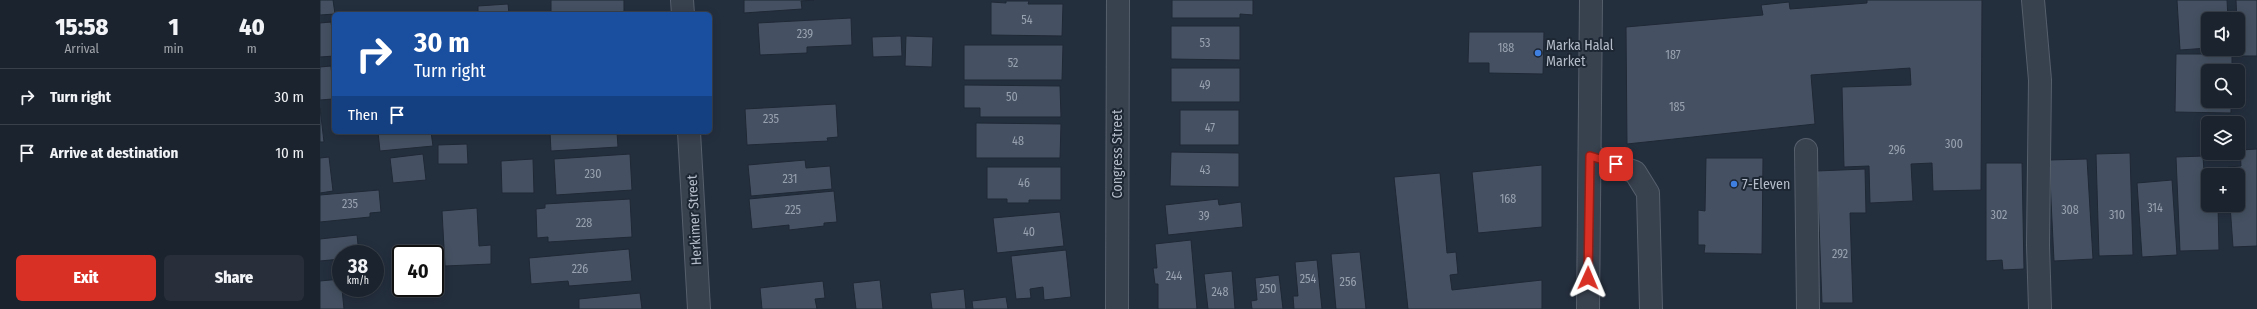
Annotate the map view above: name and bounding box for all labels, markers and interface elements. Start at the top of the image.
map controls [2201,12,2245,212]
button: sound [2201,12,2245,56]
text: 15:58 [55,13,108,41]
text: 1 [168,13,179,41]
text: 40 [239,13,265,41]
house number: 54 [1021,13,1033,27]
text: 30 m [414,26,470,59]
house number: 239 [797,27,813,41]
icon: right [348,28,400,80]
house number: 53 [1200,36,1210,50]
place label: Marka Halal Market [1546,37,1614,70]
text: Arrival [65,41,99,56]
text: min [164,41,184,56]
text: m [247,41,257,56]
house number: 188 [1498,41,1514,55]
marker: Marka Halal Market [1533,48,1543,58]
house number: 187 [1665,48,1681,62]
house number: 52 [1008,56,1018,70]
text: Turn right [414,60,486,82]
button: search [2201,64,2245,108]
house number: 49 [1199,78,1211,92]
icon: right [16,86,38,108]
text: Turn right [50,88,111,106]
text: 30 m [274,88,304,106]
house number: 50 [1006,90,1018,104]
house number: 185 [1669,100,1686,114]
icon: arrive [386,104,408,126]
text: Then [348,106,378,124]
street label: Congress Street [1109,109,1126,199]
house number: 235 [763,112,780,126]
button: layers [2201,116,2245,160]
house number: 47 [1205,121,1215,135]
house number: 48 [1012,134,1024,148]
house number: 300 [1945,137,1963,151]
icon: arrive [16,142,38,164]
house number: 296 [1889,143,1906,157]
text: Arrive at destination [50,144,178,162]
text: 10 m [275,144,304,162]
pin [1599,147,1633,181]
icon: arrive [1605,153,1627,175]
house number: 43 [1199,163,1211,177]
house number: 230 [585,167,601,181]
button: + [2201,168,2245,212]
house number: 231 [782,172,798,186]
street label: Herkimer Street [684,174,705,266]
house number: 46 [1018,176,1030,190]
place label: 7-Eleven [1742,176,1790,193]
marker: 7-Eleven [1729,179,1739,189]
house number: 168 [1500,192,1516,206]
house number: 235 [342,197,359,211]
house number: 314 [2147,201,2163,215]
house number: 225 [785,203,802,217]
house number: 308 [2061,203,2079,217]
house number: 302 [1991,208,2007,222]
house number: 310 [2109,208,2125,222]
house number: 39 [1198,209,1210,223]
house number: 228 [576,216,592,230]
house number: 40 [1023,225,1035,239]
speed limit sign: 40 [392,245,444,297]
house number: 292 [1832,247,1848,261]
text: 38 [348,254,368,278]
button: Exit [16,255,156,301]
button: Share [164,255,304,301]
position arrow [1567,257,1609,299]
house number: 226 [572,262,588,276]
house number: 244 [1166,269,1183,283]
house number: 254 [1300,272,1316,286]
text: km/h [347,275,369,287]
house number: 256 [1340,275,1356,289]
house number: 250 [1259,282,1277,296]
house number: 248 [1212,285,1228,299]

